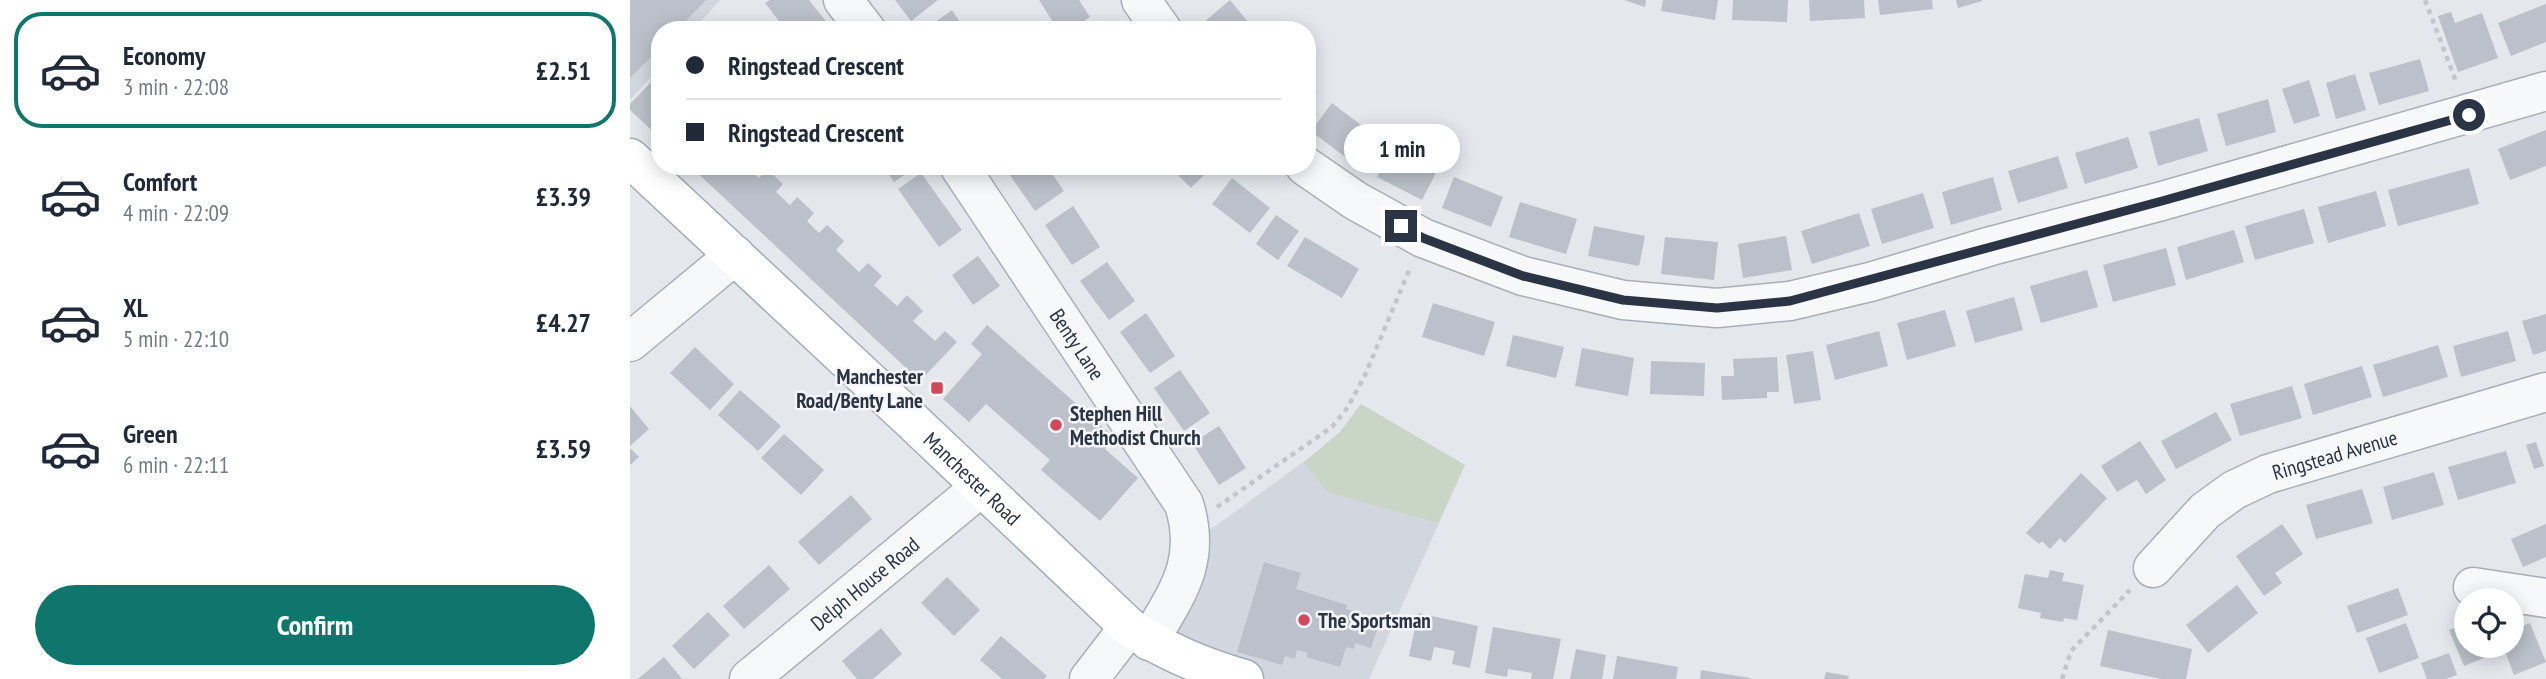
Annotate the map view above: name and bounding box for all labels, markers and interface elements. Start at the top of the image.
icon: car [39,39,102,102]
text: Economy [123,39,205,72]
text: Ringstead Crescent [728,49,904,82]
text: £2.51 [536,54,591,87]
text: 3 min · 22:08 [123,72,229,101]
route start [2453,99,2485,131]
text: Ringstead Crescent [728,116,904,149]
callout: 1 min [1343,124,1459,174]
text: 1 min [1379,134,1425,163]
icon: car [39,165,102,228]
text: Comfort [123,165,197,198]
text: £3.39 [536,180,591,213]
text: 4 min · 22:09 [123,198,229,227]
route end [1385,210,1417,242]
icon: car [39,291,102,354]
text: XL [123,291,148,324]
street label: Benty Lane [1044,303,1111,385]
text: £4.27 [536,306,591,339]
text: 5 min · 22:10 [123,324,229,353]
place label: Manchester Road/Benty Lane [796,363,924,414]
marker: Manchester Road/Benty Lane [929,380,945,396]
place label: Stephen Hill Methodist Church [1070,400,1201,451]
icon: car [39,417,102,480]
text: Green [123,417,178,450]
marker: Stephen Hill Methodist Church [1048,417,1064,433]
street label: Ringstead Avenue [2269,423,2400,486]
street label: Manchester Road [918,426,1027,531]
text: £3.59 [536,432,591,465]
text: 6 min · 22:11 [123,450,229,479]
street label: Delph House Road [805,531,924,636]
button: Confirm [35,585,595,665]
map controls [2454,588,2524,658]
button: locate [2454,588,2524,658]
place label: The Sportsman [1318,607,1431,634]
marker: The Sportsman [1296,612,1312,628]

